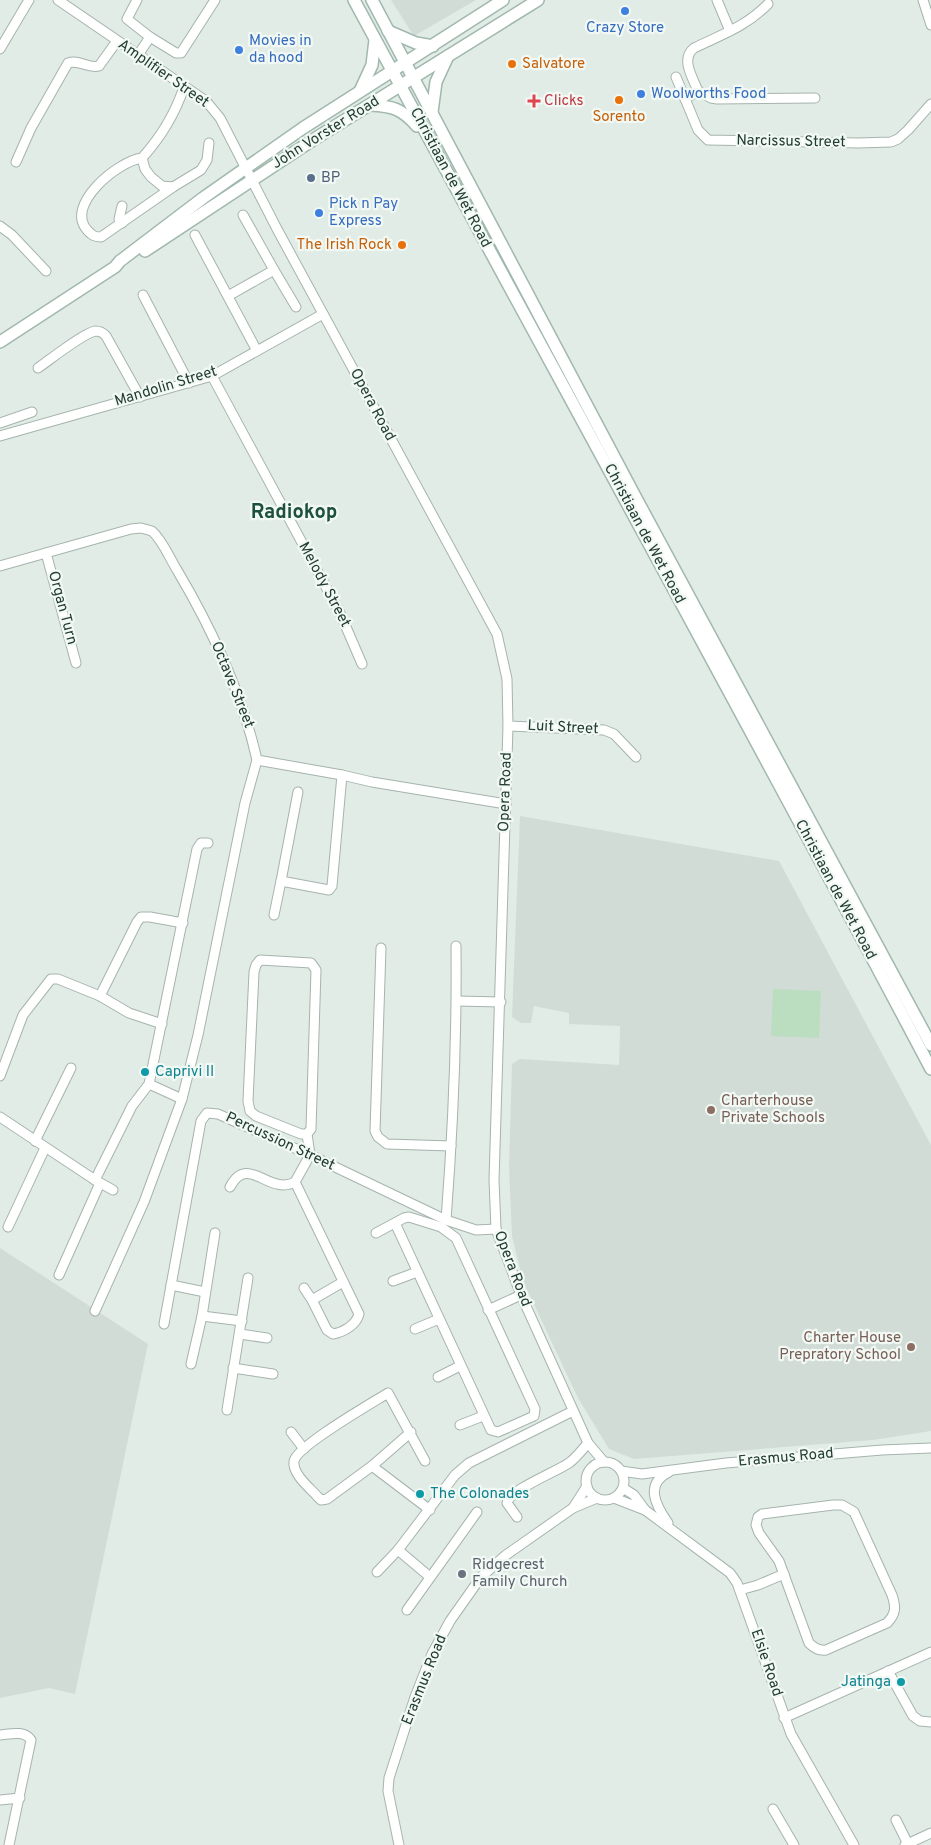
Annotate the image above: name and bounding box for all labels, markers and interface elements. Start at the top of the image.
marker: Crazy Store [619,5,631,17]
place label: Crazy Store [586,19,664,38]
place label: Movies in da hood [249,32,312,68]
street label: Amplifier Street [114,36,212,112]
marker: Movies in da hood [233,44,245,56]
place label: Salvatore [522,55,585,74]
marker: Salvatore [506,58,518,70]
place label: Woolworths Food [651,85,766,104]
marker: Woolworths Food [635,88,647,100]
street label: John Vorster Road [269,92,383,174]
place label: Clicks [544,92,584,111]
marker: Sorento [613,94,625,106]
marker: Clicks [528,95,540,107]
street label: Christiaan de Wet Road [405,105,495,251]
place label: Sorento [593,108,645,127]
street label: Narcissus Street [736,132,846,152]
place label: BP [321,169,340,188]
marker: BP [305,172,317,184]
place label: Pick n Pay Express [329,195,398,231]
marker: Pick n Pay Express [313,207,325,219]
place label: The Irish Rock [297,236,392,255]
marker: The Irish Rock [396,239,408,251]
street label: Mandolin Street [112,362,220,412]
street label: Opera Road [345,365,399,445]
street label: Christiaan de Wet Road [599,461,689,607]
district label: Radiokop [251,500,337,526]
street label: Melody Street [294,539,354,631]
street label: Organ Turn [43,569,81,647]
street label: Octave Street [206,639,258,731]
street label: Luit Street [527,717,599,739]
street label: Opera Road [495,752,517,832]
street label: Christiaan de Wet Road [790,817,880,963]
place label: Caprivi II [155,1063,214,1082]
marker: Caprivi II [139,1066,151,1078]
place label: Charterhouse Private Schools [721,1092,825,1128]
marker: Charterhouse Private Schools [705,1104,717,1116]
street label: Percussion Street [222,1108,338,1176]
street label: Opera Road [489,1228,535,1310]
place label: Charter House Prepratory School [779,1329,901,1365]
marker: Charter House Prepratory School [905,1341,917,1353]
street label: Erasmus Road [737,1444,835,1472]
place label: The Colonades [430,1485,529,1504]
marker: The Colonades [414,1488,426,1500]
place label: Ridgecrest Family Church [472,1556,567,1592]
marker: Ridgecrest Family Church [456,1568,468,1580]
street label: Elsie Road [746,1627,786,1699]
street label: Erasmus Road [398,1632,452,1728]
place label: Jatinga [841,1673,891,1692]
marker: Jatinga [895,1676,907,1688]

